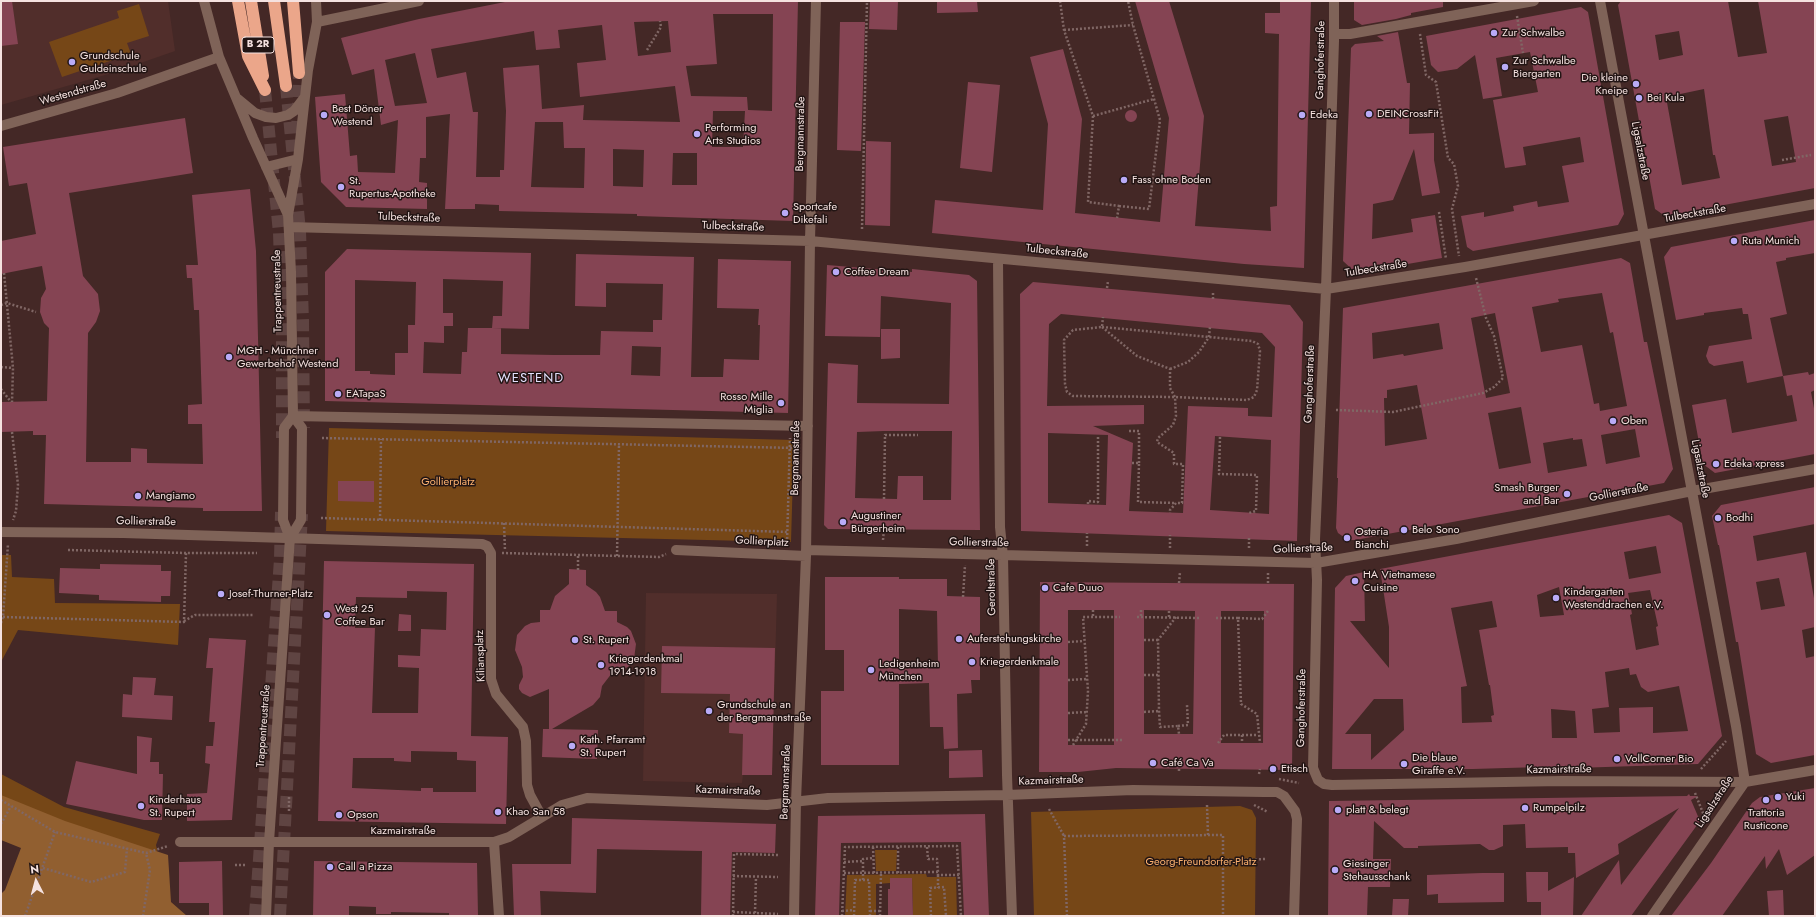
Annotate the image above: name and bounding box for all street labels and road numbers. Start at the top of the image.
street label: Ganghoferstraße [1314,21,1328,99]
road number: B 2R [242,37,274,53]
street label: Westendstraße [38,77,108,109]
street label: Bergmannstraße [794,96,808,172]
street label: Ligsalzstraße [1628,121,1652,181]
street label: Tulbeckstraße [1663,202,1727,226]
street label: Tulbeckstraße [377,210,441,226]
street label: Tulbeckstraße [701,219,765,235]
street label: Tulbeckstraße [1025,242,1089,262]
street label: Trappentreustraße [271,249,285,333]
street label: Tulbeckstraße [1344,258,1408,280]
street label: Ganghoferstraße [1302,345,1318,423]
street label: Bergmannstraße [789,420,803,496]
street label: Ligsalzstraße [1688,439,1712,499]
street label: Gollierstraße [1588,481,1650,505]
street label: Gollierstraße [116,515,176,529]
street label: Gollierplatz [735,534,789,550]
street label: Gollierstraße [949,536,1009,550]
street label: Gollierstraße [1273,541,1333,557]
street label: Geroltstraße [985,558,999,616]
street label: Kiliansplatz [474,630,488,682]
street label: Ganghoferstraße [1295,669,1309,747]
street label: Trappentreustraße [255,684,273,768]
street label: Bergmannstraße [778,744,794,820]
street label: Kazmairstraße [1526,763,1592,777]
street label: Kazmairstraße [1018,773,1084,789]
street label: Ligsalzstraße [1693,773,1737,831]
street label: Kazmairstraße [695,783,761,799]
street label: Kazmairstraße [370,824,436,838]

